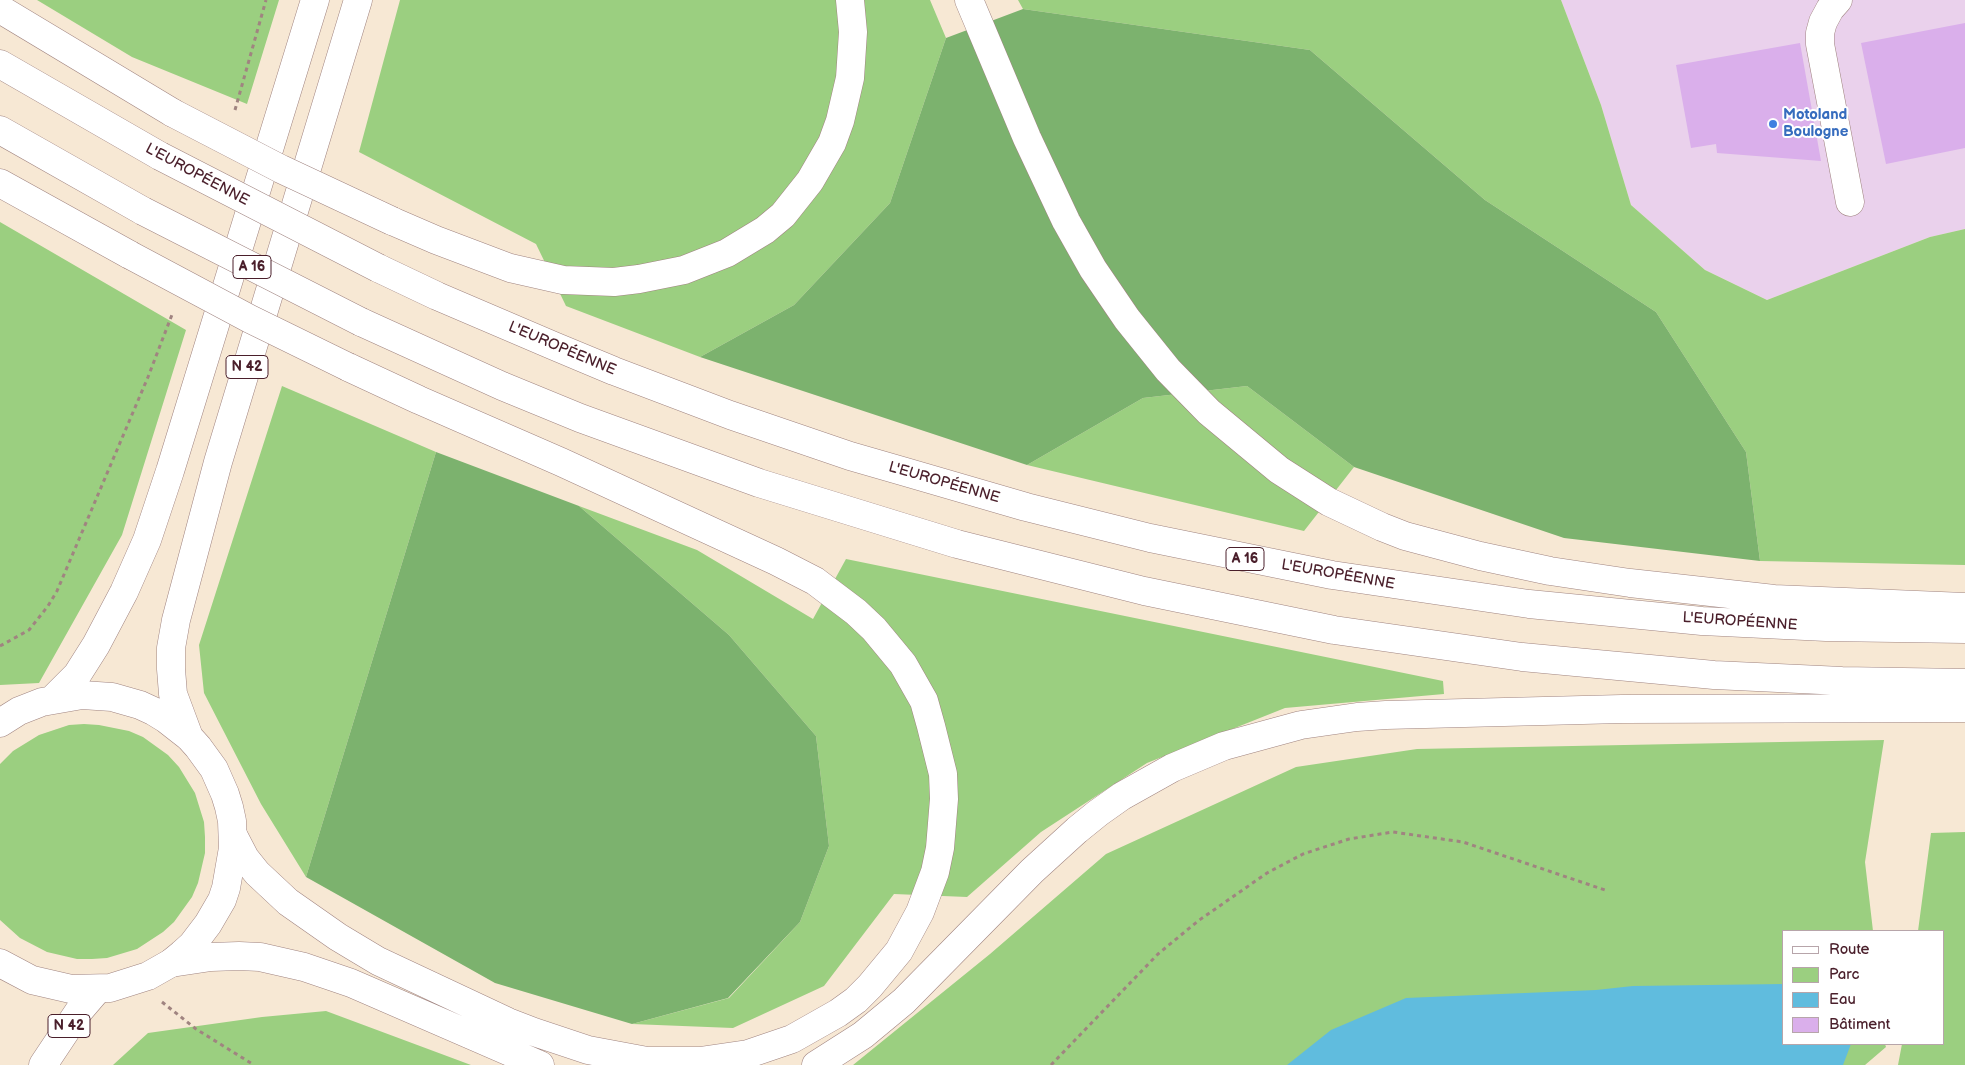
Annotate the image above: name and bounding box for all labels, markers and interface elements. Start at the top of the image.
place label: Motoland Boulogne [1783,106,1848,141]
marker: Motoland Boulogne [1767,118,1779,130]
street label: L'EUROPÉENNE [142,140,252,210]
road number: A 16 [233,256,271,278]
street label: L'EUROPÉENNE [506,318,618,380]
road number: N 42 [226,356,268,378]
street label: L'EUROPÉENNE [886,458,1002,508]
road number: A 16 [1226,548,1264,570]
street label: L'EUROPÉENNE [1280,556,1396,594]
street label: L'EUROPÉENNE [1682,609,1798,635]
legend [1782,930,1945,1045]
text: Route [1829,940,1869,959]
text: Parc [1829,965,1859,984]
text: Eau [1829,990,1856,1009]
road number: N 42 [48,1014,90,1038]
text: Bâtiment [1829,1015,1890,1034]

